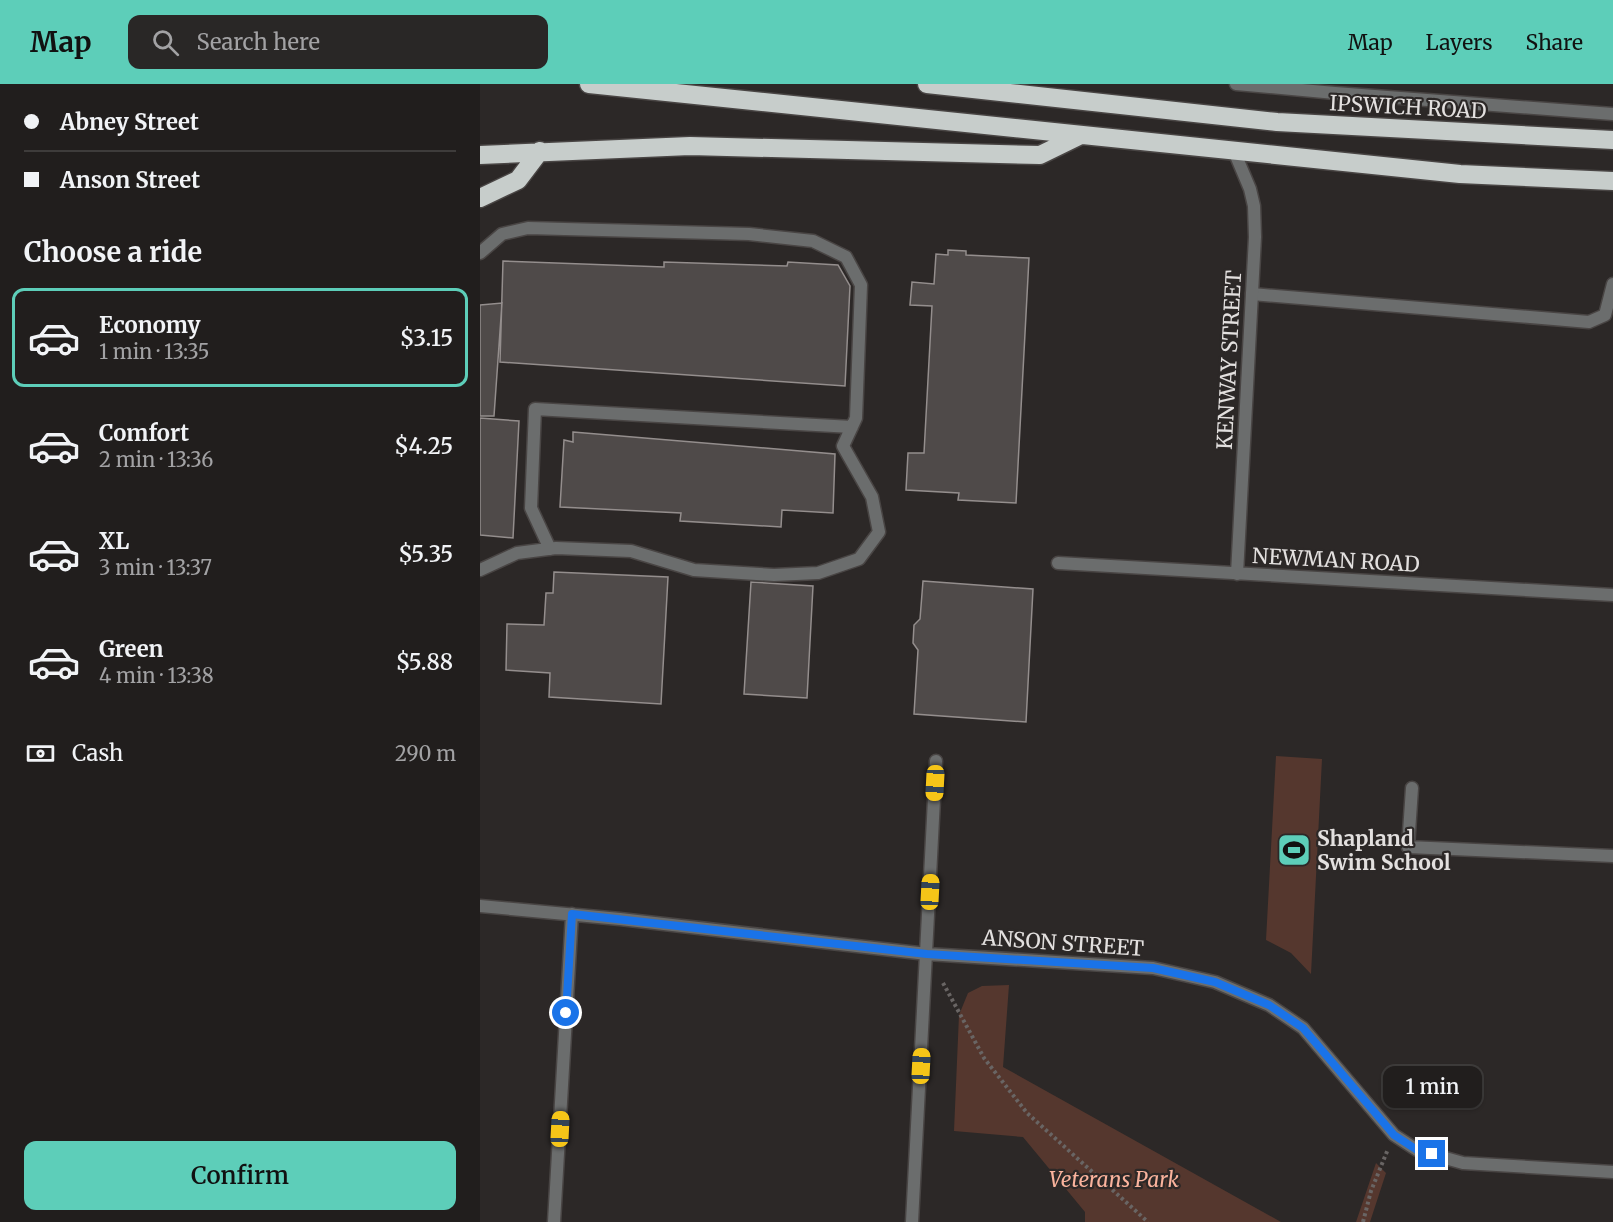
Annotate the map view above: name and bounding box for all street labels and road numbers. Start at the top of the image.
street label: IPSWICH ROAD [1329,89,1487,125]
street label: KENWAY STREET [1211,269,1247,450]
street label: NEWMAN ROAD [1252,542,1421,578]
street label: ANSON STREET [980,924,1145,962]

